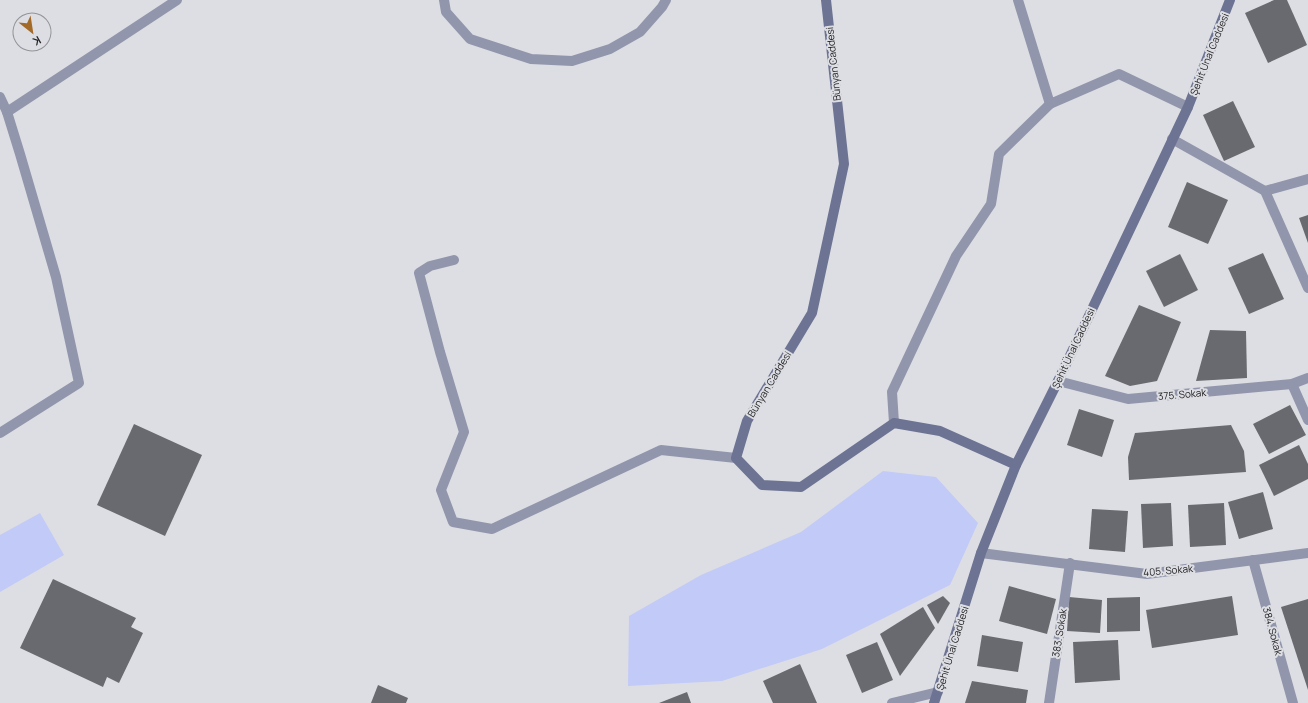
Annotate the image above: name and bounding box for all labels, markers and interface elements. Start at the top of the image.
street label: Şehit Ünal Caddesi [1186,11,1232,97]
north arrow [12,12,52,52]
street label: Bünyan Caddesi [822,26,844,102]
text: K [30,33,44,50]
street label: Şehit Ünal Caddesi [1048,306,1098,390]
street label: Bünyan Caddesi [744,349,794,419]
street label: 375. Sokak [1157,385,1208,403]
street label: 405. Sokak [1143,561,1194,579]
street label: Şehit Ünal Caddesi [933,604,971,692]
street label: 384. Sokak [1260,605,1286,658]
street label: 383. Sokak [1048,607,1070,658]

